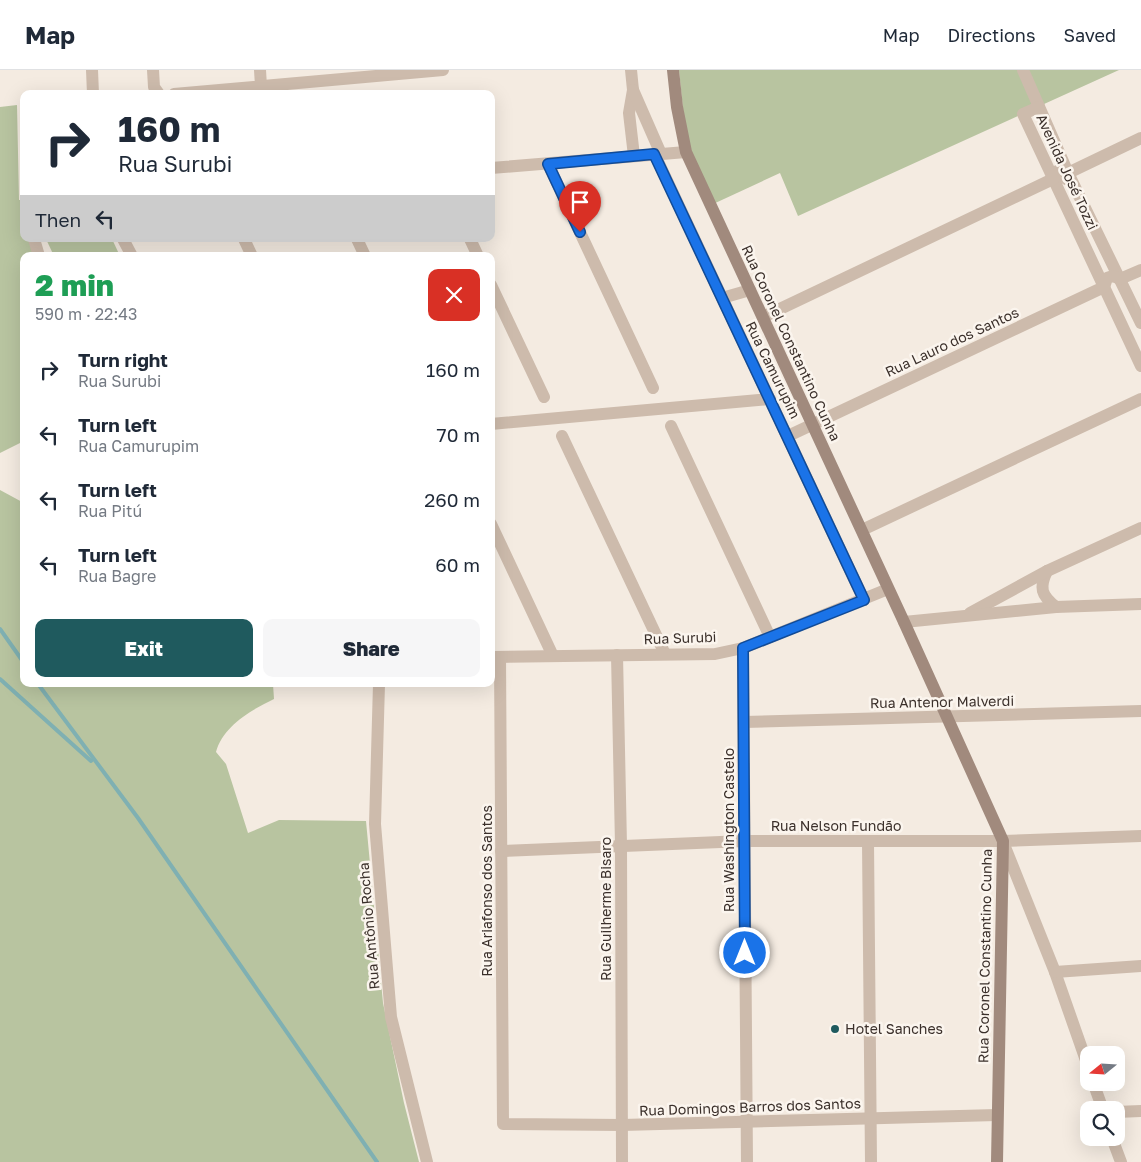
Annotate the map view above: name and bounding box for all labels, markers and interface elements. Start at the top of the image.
text: Map [25,20,75,49]
text: Map [883,24,919,46]
text: Directions [947,24,1035,46]
text: Saved [1063,24,1116,46]
text: 160 m [118,108,220,150]
icon: right [35,110,100,175]
street label: Avenida José Tozzi [1033,111,1102,232]
text: Rua Surubi [118,150,232,177]
pin [559,181,601,232]
icon: arrive [566,188,594,216]
icon: left [91,205,119,233]
text: Then [35,208,81,231]
street label: Rua Coronel Constantino Cunha [738,242,844,444]
text: 2 min [35,267,114,303]
button: close [428,269,480,321]
street label: Rua Lauro dos Santos [882,303,1021,380]
text: 590 m · 22:43 [35,304,137,324]
street label: Rua Camurupim [743,318,804,421]
text: Turn right [78,348,168,371]
icon: right [35,356,63,384]
text: 160 m [426,358,480,381]
text: Rua Surubi [78,371,161,391]
text: Turn left [78,413,157,436]
icon: left [35,421,63,449]
text: 70 m [437,423,480,446]
text: Rua Camurupim [78,436,199,456]
text: Turn left [78,478,157,501]
icon: left [35,486,63,514]
text: 260 m [424,488,480,511]
text: Rua Pitú [78,501,142,521]
text: Turn left [78,543,157,566]
icon: left [35,551,63,579]
text: 60 m [435,553,480,576]
text: Rua Bagre [78,566,156,586]
button: Exit [35,619,253,677]
button: Share [263,619,480,677]
street label: Rua Surubi [643,628,717,647]
street label: Rua Antenor Malverdi [870,692,1014,711]
street label: Rua Washington Castelo [720,748,737,912]
street label: Rua Ariafonso dos Santos [478,805,495,977]
street label: Rua Nelson Fundão [771,817,901,834]
street label: Rua Guilherme Bisaro [597,837,614,981]
street label: Rua Coronel Constantino Cunha [974,849,995,1063]
street label: Rua Antônio Rocha [354,862,383,990]
position arrow [718,926,770,978]
place label: Hotel Sanches [845,1020,943,1037]
marker: Hotel Sanches [829,1023,841,1035]
north arrow [1080,1046,1125,1091]
map controls [1080,1046,1125,1146]
street label: Rua Domingos Barros dos Santos [639,1094,861,1119]
button: search [1080,1101,1125,1146]

